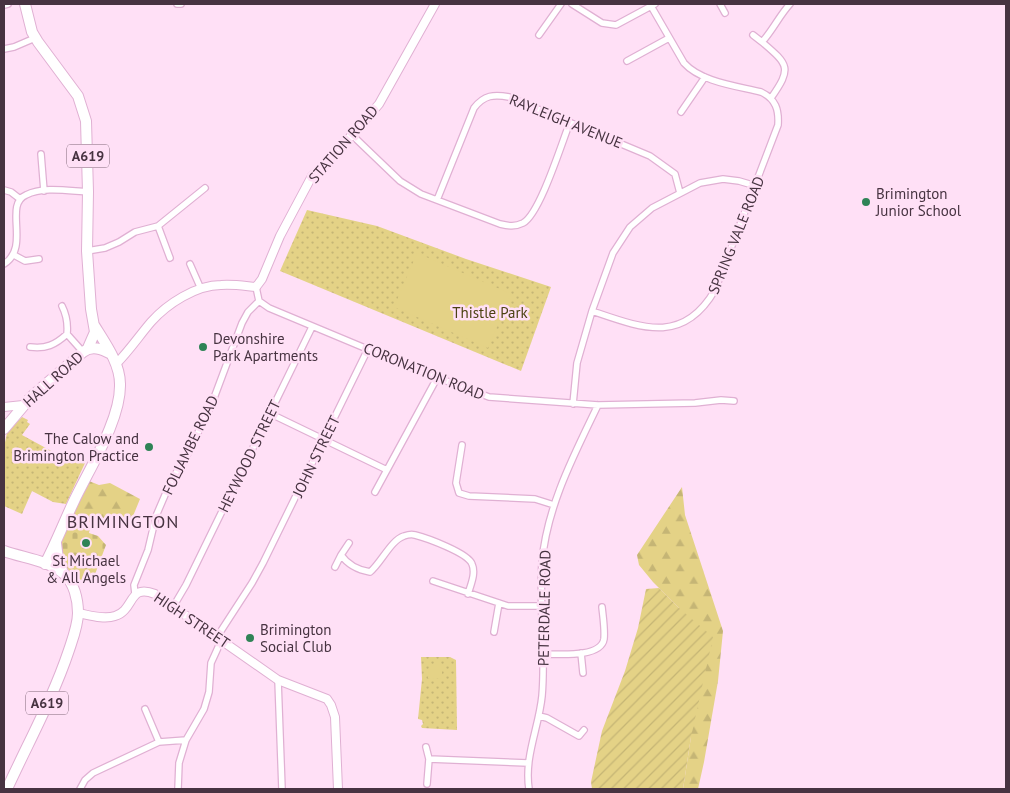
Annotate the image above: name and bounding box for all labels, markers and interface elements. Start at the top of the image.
street label: RAYLEIGH AVENUE [507,90,625,152]
street label: STATION ROAD [304,101,382,187]
road number: A619 [67,144,109,168]
street label: SPRING VALE ROAD [704,173,768,297]
place label: Brimington Junior School [875,184,962,220]
marker: Brimington Junior School [860,196,872,208]
park label: Thistle Park [452,303,529,322]
place label: Devonshire Park Apartments [213,329,318,365]
street label: CORONATION ROAD [361,338,487,404]
marker: Devonshire Park Apartments [197,341,209,353]
street label: HALL ROAD [19,347,87,411]
street label: FOLJAMBE ROAD [158,392,222,498]
street label: HEYWOOD STREET [214,396,285,515]
street label: JOHN STREET [288,411,344,501]
place label: The Calow and Brimington Practice [13,429,139,465]
marker: The Calow and Brimington Practice [143,441,155,453]
district label: BRIMINGTON [67,510,179,533]
marker: St Michael & All Angels [80,537,92,549]
street label: PETERDALE ROAD [533,550,555,666]
place label: St Michael & All Angels [46,551,126,587]
street label: HIGH STREET [150,588,234,653]
place label: Brimington Social Club [260,620,332,656]
marker: Brimington Social Club [244,632,256,644]
road number: A619 [26,691,68,714]

